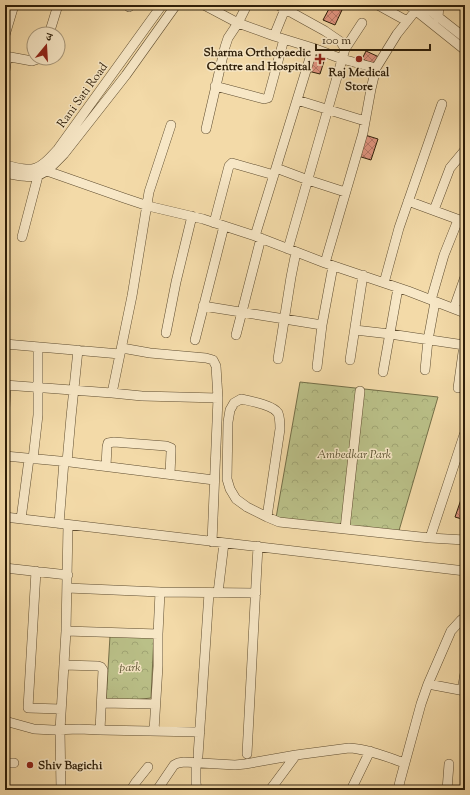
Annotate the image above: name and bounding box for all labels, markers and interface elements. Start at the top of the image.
north arrow [26,26,66,66]
scale bar [316,26,430,52]
text: उ [43,29,55,46]
text: 100 m [322,32,351,50]
place label: Sharma Orthopaedic Centre and Hospital [204,44,312,76]
marker: Sharma Orthopaedic Centre and Hospital [314,53,326,65]
marker: Raj Medical Store [354,54,364,64]
street label: Rani Sati Road [53,59,113,132]
place label: Raj Medical Store [328,64,390,96]
park label: Ambedkar Park [317,446,392,464]
park label: park [119,659,141,677]
place label: Shiv Bagichi [38,757,103,775]
marker: Shiv Bagichi [25,760,35,770]

